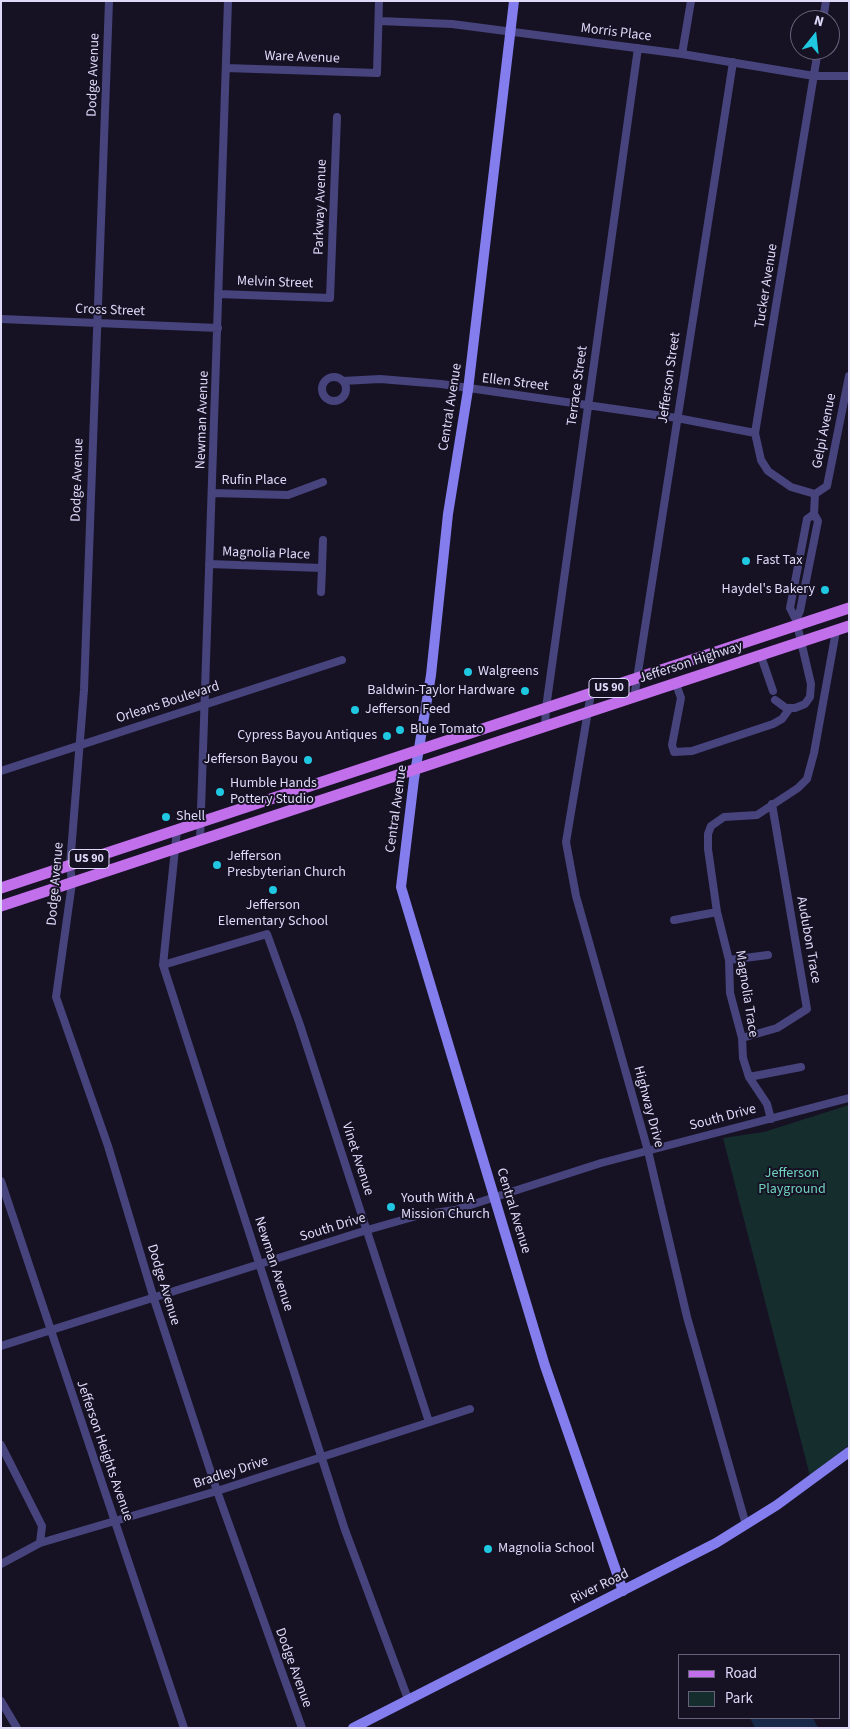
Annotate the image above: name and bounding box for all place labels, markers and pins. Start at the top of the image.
place label: Fast Tax [756,553,802,569]
marker: Fast Tax [740,555,752,567]
place label: Haydel's Bakery [722,582,815,598]
marker: Haydel's Bakery [819,584,831,596]
place label: Walgreens [478,664,539,680]
marker: Walgreens [462,666,474,678]
place label: Baldwin-Taylor Hardware [367,683,515,699]
marker: Baldwin-Taylor Hardware [519,685,531,697]
place label: Jefferson Feed [365,702,451,718]
marker: Jefferson Feed [349,704,361,716]
place label: Blue Tomato [410,722,484,738]
marker: Blue Tomato [394,724,406,736]
place label: Cypress Bayou Antiques [237,728,377,744]
marker: Cypress Bayou Antiques [381,730,393,742]
place label: Jefferson Bayou [204,752,298,768]
marker: Jefferson Bayou [302,754,314,766]
place label: Humble Hands Pottery Studio [230,776,317,809]
marker: Humble Hands Pottery Studio [214,786,226,798]
place label: Shell [176,809,205,825]
marker: Shell [160,811,172,823]
place label: Jefferson Presbyterian Church [227,849,346,882]
marker: Jefferson Presbyterian Church [211,859,223,871]
marker: Jefferson Elementary School [267,884,279,896]
place label: Jefferson Elementary School [218,898,328,930]
place label: Youth With A Mission Church [401,1191,490,1224]
marker: Youth With A Mission Church [385,1201,397,1213]
place label: Magnolia School [498,1541,595,1557]
marker: Magnolia School [482,1543,494,1555]

